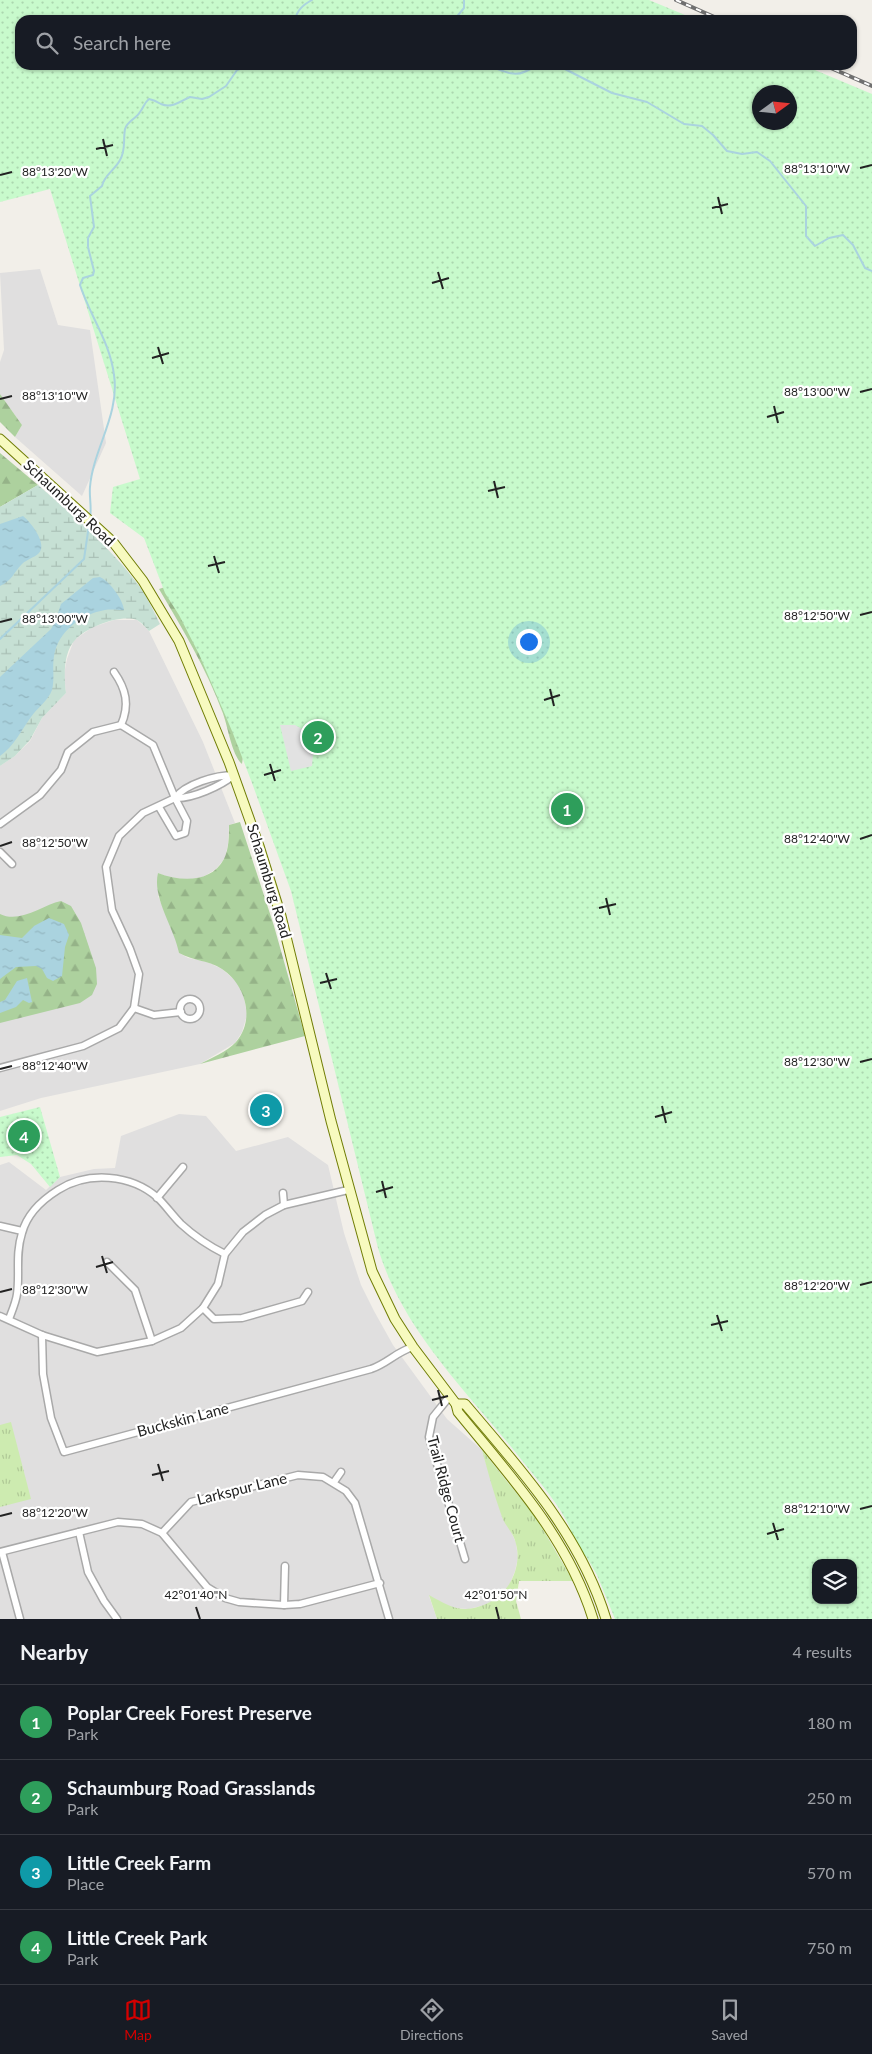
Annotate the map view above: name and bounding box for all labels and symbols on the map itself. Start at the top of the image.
north arrow [752,85,797,130]
text: 88°13'10"W [784,161,851,176]
text: 88°13'20"W [22,164,89,179]
text: 88°13'00"W [784,384,851,399]
text: 88°13'10"W [22,388,89,403]
street label: Schaumburg Road [20,455,119,549]
text: 88°12'50"W [784,608,851,623]
text: 88°13'00"W [22,611,89,626]
your location [516,629,542,655]
pin: 2 [302,718,334,756]
pin: 1 [551,790,583,828]
street label: Schaumburg Road [244,821,296,940]
text: 88°12'40"W [784,831,851,846]
text: 88°12'50"W [22,835,89,850]
text: 88°12'30"W [784,1054,851,1069]
text: 88°12'40"W [22,1058,89,1073]
pin: 3 [250,1091,282,1129]
pin: 4 [8,1117,40,1155]
text: 88°12'20"W [784,1278,851,1293]
text: 88°12'30"W [22,1282,89,1297]
street label: Buckskin Lane [135,1398,231,1440]
street label: Trail Ridge Court [424,1434,470,1544]
street label: Larkspur Lane [195,1468,289,1508]
text: 88°12'10"W [784,1501,851,1516]
text: 88°12'20"W [22,1505,89,1520]
text: 42°01'40"N [165,1587,227,1602]
text: 42°01'50"N [465,1587,527,1602]

